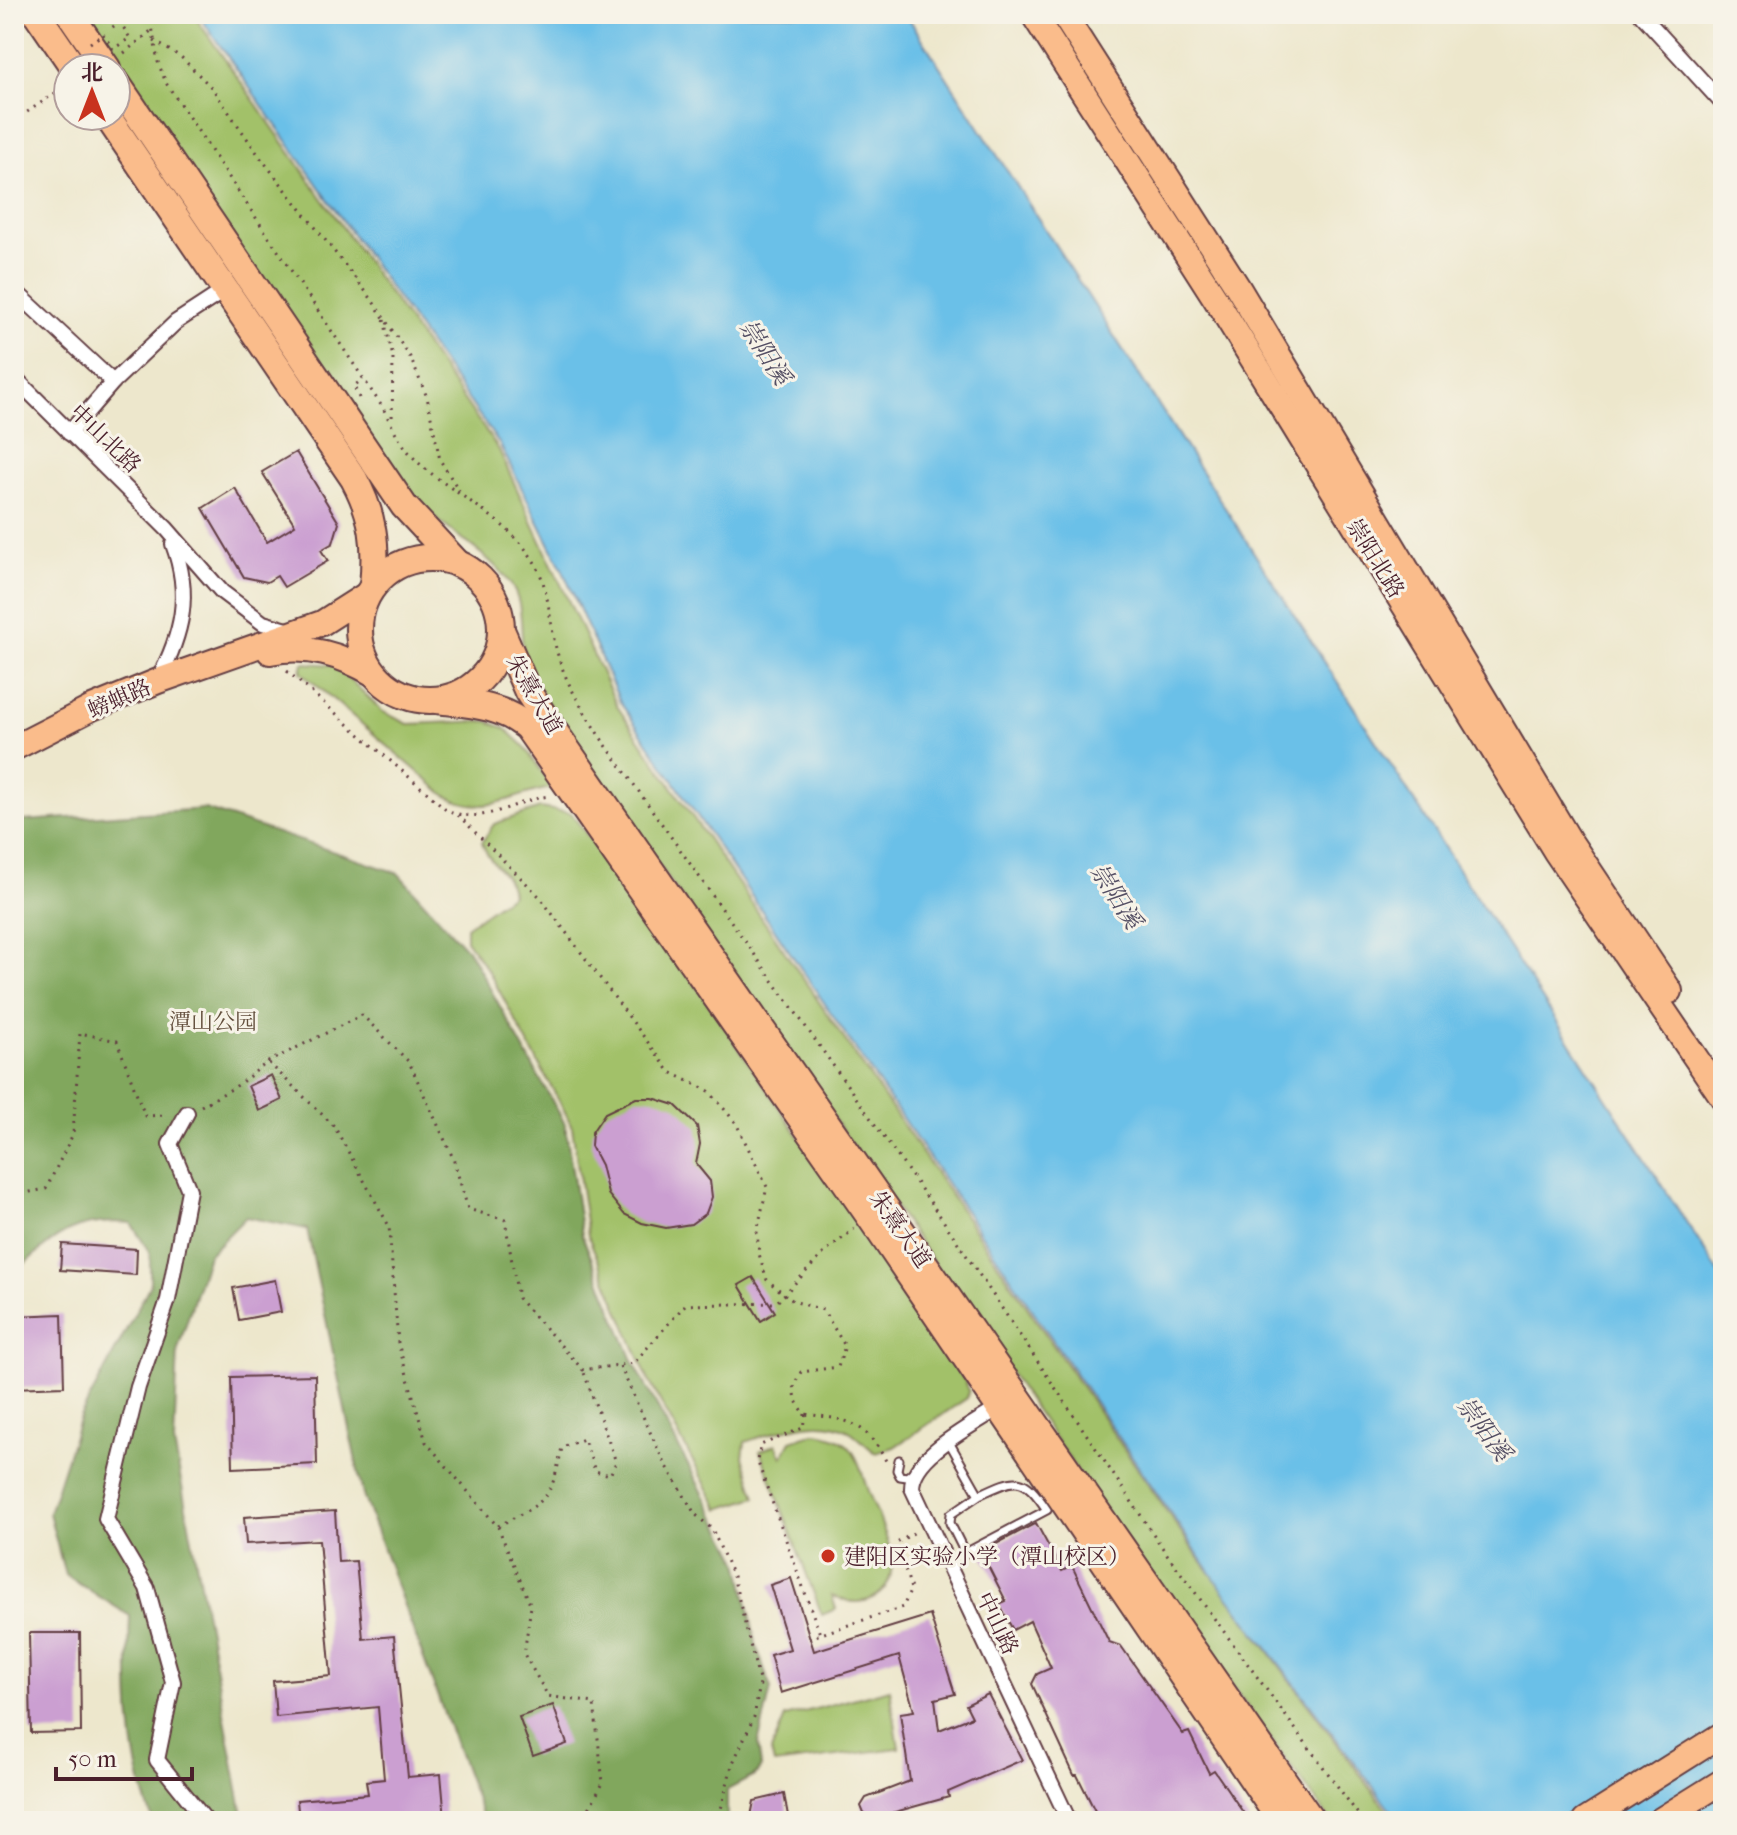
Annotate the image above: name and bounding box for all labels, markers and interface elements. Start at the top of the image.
north arrow [52,52,132,132]
text: 北 [81,60,103,86]
water label: 崇阳溪 [734,314,798,392]
street label: 中山北路 [65,399,146,479]
street label: 崇阳北路 [1341,514,1409,603]
street label: 朱熹大道 [501,650,567,739]
street label: 螃蜞路 [84,674,155,724]
water label: 崇阳溪 [1085,858,1149,936]
park label: 潭山公园 [169,1009,257,1035]
street label: 朱熹大道 [864,1186,936,1273]
water label: 崇阳溪 [1451,1392,1519,1469]
place label: 建阳区实验小学（潭山校区） [844,1544,1130,1570]
marker: 建阳区实验小学（潭山校区） [819,1547,837,1565]
street label: 中山路 [971,1588,1023,1659]
scale bar [56,1731,192,1781]
text: 50 m [68,1745,117,1773]

